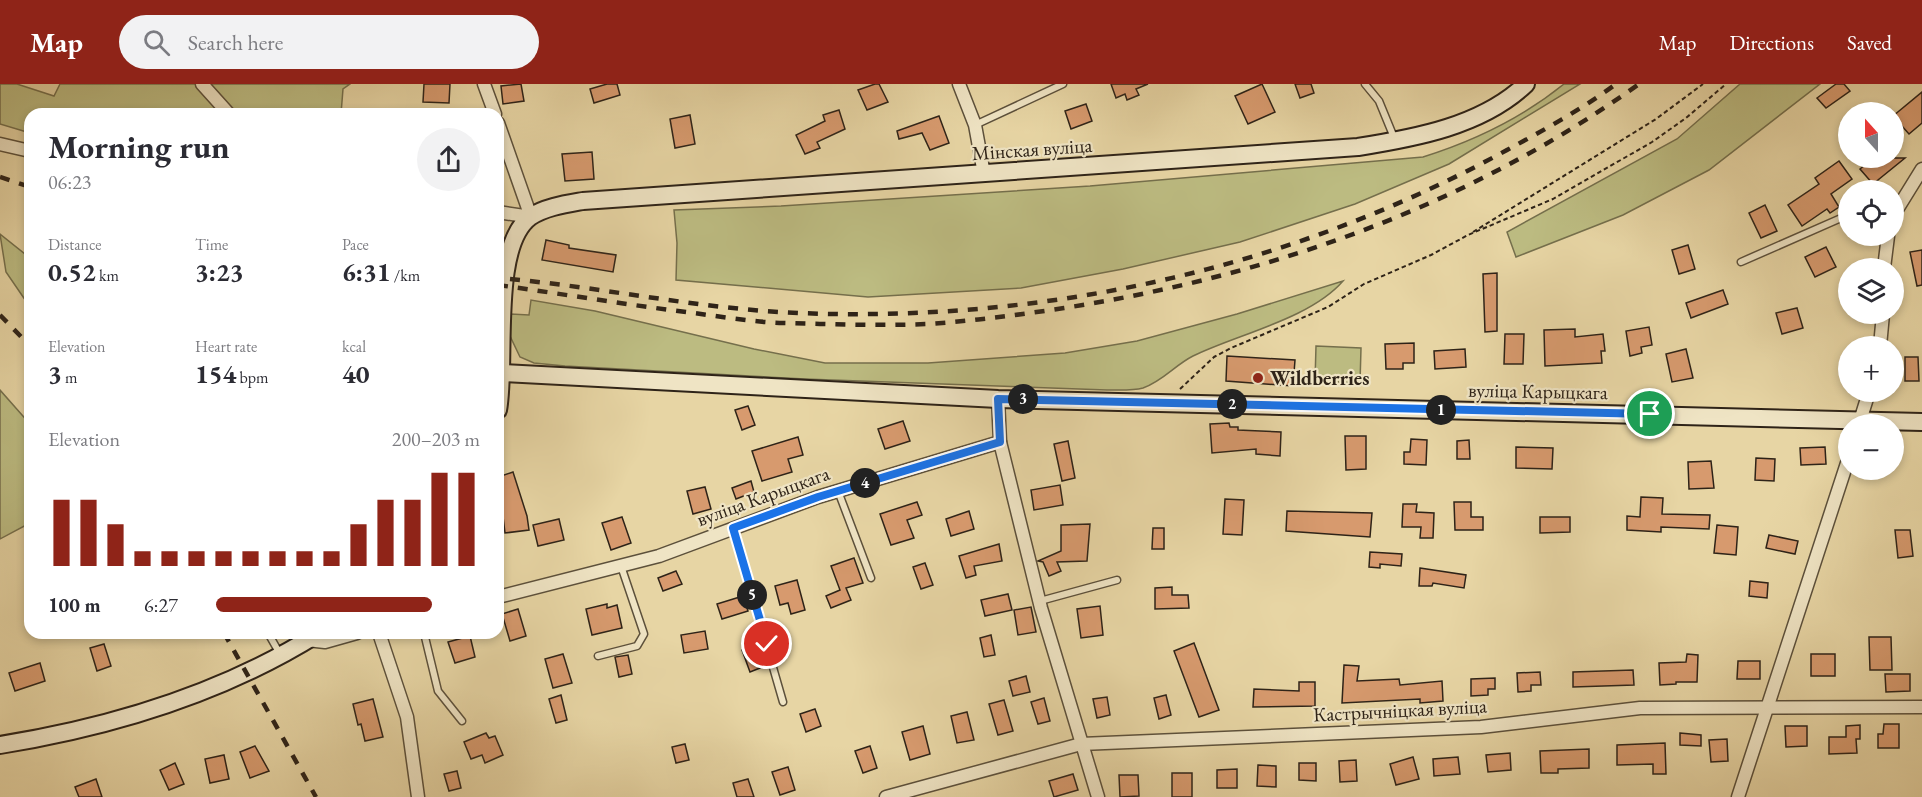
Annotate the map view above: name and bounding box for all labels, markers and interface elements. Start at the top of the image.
search box [119,15,539,69]
text: Map [30,24,83,60]
icon: search [140,26,173,59]
text: Search here [188,28,283,57]
text: Map [1659,29,1696,56]
text: Directions [1729,29,1814,56]
text: Saved [1847,29,1892,56]
north arrow [1838,102,1904,168]
map controls [1838,102,1904,480]
text: Morning run [48,125,230,168]
button: share [417,128,480,191]
street label: Мінская вуліца [971,132,1093,166]
text: 06:23 [48,169,91,195]
button: locate [1838,180,1904,246]
text: Distance [48,234,101,255]
text: Time [195,234,228,255]
text: Pace [342,234,369,255]
text: 0.52 [48,255,96,289]
text: 3:23 [195,255,244,289]
text: 6:31 [342,255,391,289]
button: layers [1838,258,1904,324]
text: km [96,265,119,286]
text: /km [391,265,420,286]
text: Elevation [48,336,106,357]
text: Heart rate [195,336,257,357]
text: kcal [342,336,366,357]
button: + [1838,336,1904,402]
text: 3 [48,357,62,391]
text: 154 [195,357,236,391]
text: 40 [342,357,370,391]
place label: Wildberries [1270,365,1369,391]
text: m [62,367,77,388]
text: bpm [236,367,268,388]
marker: Wildberries [1251,371,1265,385]
street label: вуліца Карыцкага [1468,377,1608,405]
pin: 3 [1008,384,1038,414]
text: 3 [1019,388,1027,409]
pin [1624,388,1675,439]
pin: 2 [1217,389,1247,419]
text: 2 [1228,393,1236,414]
pin: 1 [1426,395,1456,425]
icon: arrive [1633,397,1666,430]
text: 1 [1437,399,1445,420]
button: − [1838,414,1904,480]
text: Elevation [48,426,120,452]
text: 200–203 m [392,426,480,452]
street label: вуліца Карыцкага [693,460,833,532]
pin: 4 [850,468,880,498]
text: 4 [861,472,869,493]
pin: 5 [737,580,767,610]
text: 5 [748,584,756,605]
text: 100 m [48,592,101,618]
text: 6:27 [144,592,178,618]
pin [741,618,792,669]
icon: check [750,627,783,660]
street label: Кастрычніцкая вуліца [1312,692,1488,728]

